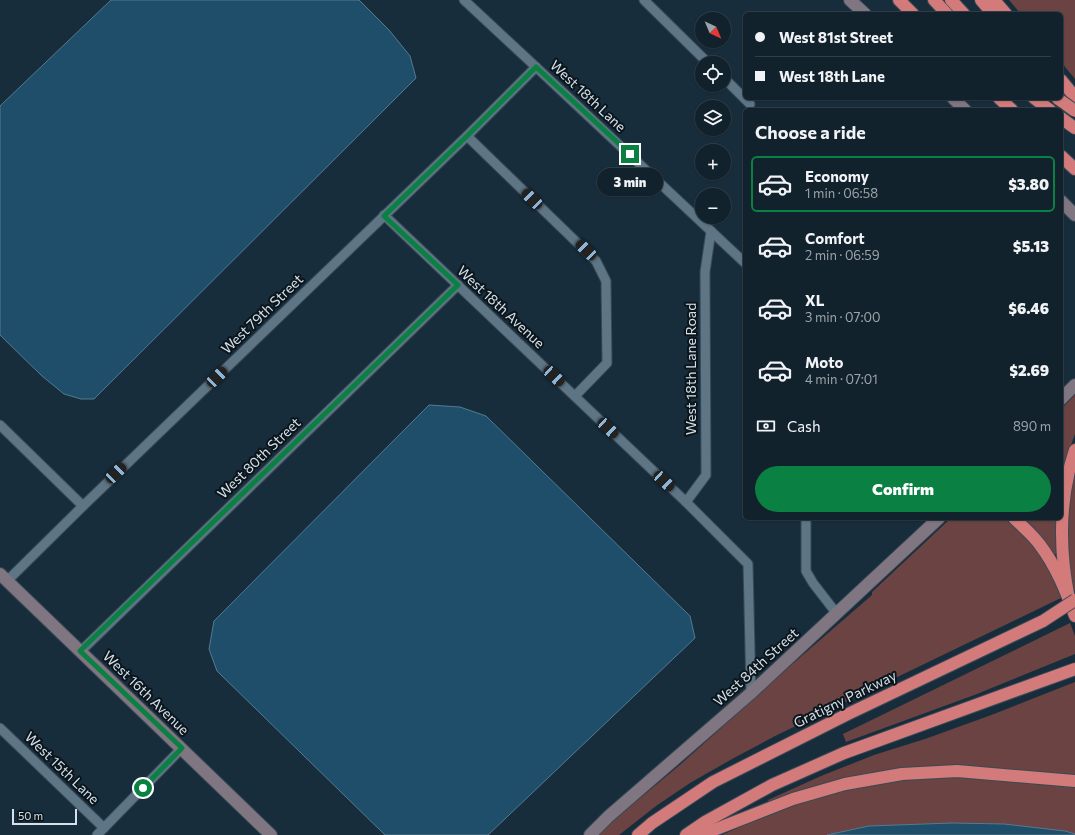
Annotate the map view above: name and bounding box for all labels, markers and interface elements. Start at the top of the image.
north arrow [695,12,731,48]
map controls [695,12,731,224]
text: West 81st Street [779,28,893,46]
street label: West 18th Lane [547,56,630,135]
button: locate [695,56,731,92]
text: West 18th Lane [779,67,885,85]
button: layers [695,100,731,136]
text: Choose a ride [755,121,866,143]
button: + [695,144,731,180]
route end [621,145,639,163]
icon: car [757,166,793,202]
text: Economy [805,167,869,185]
callout: 3 min [597,168,663,196]
text: 3 min [614,174,646,190]
text: $3.80 [1008,175,1049,193]
text: 1 min · 06:58 [805,185,878,201]
car [519,186,545,212]
button: − [695,188,731,224]
icon: car [757,228,793,264]
text: Comfort [805,229,865,247]
car [573,237,599,263]
text: $5.13 [1013,237,1049,255]
text: 2 min · 06:59 [805,247,880,263]
street label: West 18th Avenue [454,262,548,351]
street label: West 79th Street [217,270,306,357]
icon: car [757,290,793,326]
text: XL [805,291,824,309]
text: $6.46 [1008,299,1049,317]
street label: West 18th Lane Road [682,303,699,435]
text: 3 min · 07:00 [805,309,880,325]
icon: car [757,352,793,388]
text: Moto [805,353,844,371]
text: $2.69 [1009,361,1049,379]
car [541,363,567,389]
car [204,364,230,390]
text: 4 min · 07:01 [805,371,878,387]
street label: West 80th Street [214,413,304,502]
car [595,415,621,441]
icon: cash [755,415,777,437]
text: Cash [787,417,821,435]
text: 890 m [1013,418,1051,434]
car [103,460,129,486]
button: Confirm [755,466,1051,512]
car [651,468,677,494]
street label: West 84th Street [710,624,802,709]
street label: West 16th Avenue [100,647,193,738]
street label: Gratigny Parkway [790,666,899,731]
street label: West 15th Lane [22,728,103,807]
route start [134,779,152,797]
scale bar [12,807,77,826]
text: 50 m [18,809,43,822]

